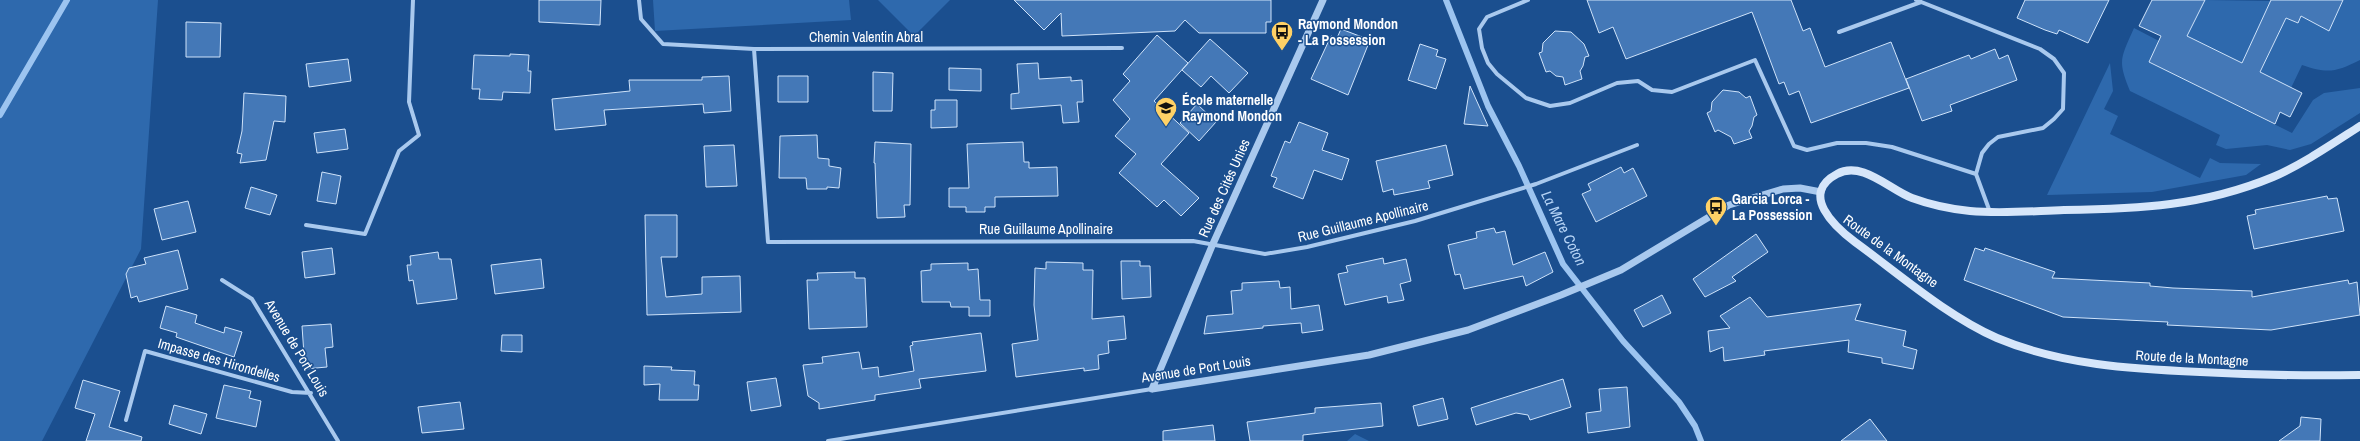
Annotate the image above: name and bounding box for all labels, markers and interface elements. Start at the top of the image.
place label: Raymond Mondon - La Possession [1298,15,1398,49]
bus stop icon: Raymond Mondon - La Possession [1269,19,1295,52]
street label: Chemin Valentin Abral [809,28,923,46]
place label: École maternelle Raymond Mondon [1182,91,1282,125]
school or university icon: École maternelle Raymond Mondon [1153,95,1179,128]
street label: Rue des Cités Unies [1194,136,1254,240]
water label: La Mare Coton [1536,187,1592,269]
place label: Garcia Lorca - La Possession [1732,190,1812,224]
bus stop icon: Garcia Lorca - La Possession [1703,194,1729,227]
street label: Rue Guillaume Apollinaire [1296,196,1430,246]
street label: Route de la Montagne [1840,211,1942,291]
street label: Rue Guillaume Apollinaire [979,220,1113,238]
street label: Avenue de Port Louis [260,295,333,400]
street label: Impasse des Hirondelles [156,334,282,386]
street label: Route de la Montagne [2135,346,2249,370]
street label: Avenue de Port Louis [1139,351,1252,387]

